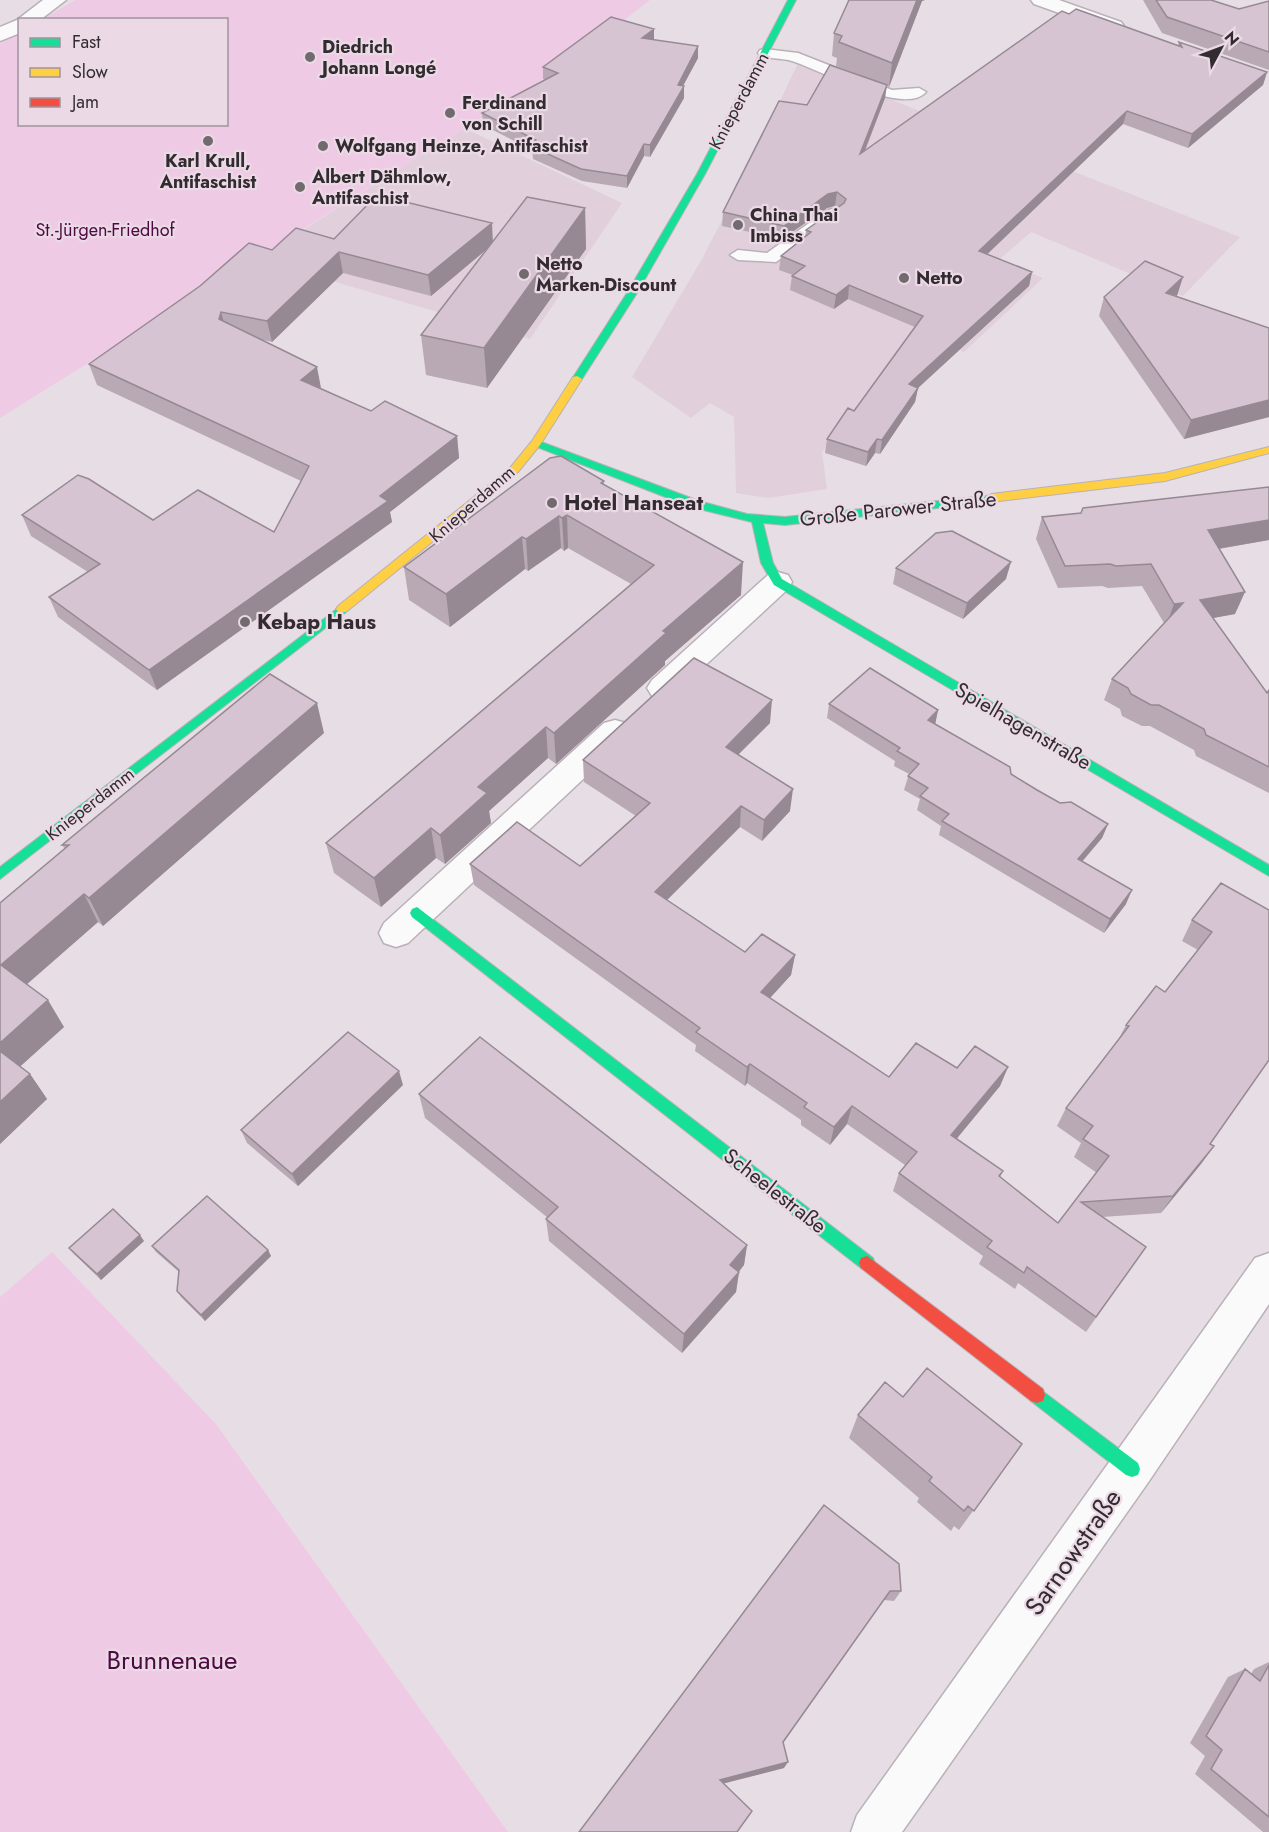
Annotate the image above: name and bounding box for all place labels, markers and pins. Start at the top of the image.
place label: Diedrich Johann Longé [319,34,436,81]
marker: Diedrich Johann Longé [303,50,317,64]
place label: Ferdinand von Schill [461,90,547,137]
marker: Ferdinand von Schill [443,106,457,120]
place label: Wolfgang Heinze, Antifaschist [335,133,588,159]
marker: Karl Krull, Antifaschist [201,134,215,148]
marker: Wolfgang Heinze, Antifaschist [316,139,330,153]
place label: Karl Krull, Antifaschist [159,148,256,195]
place label: Albert Dähmlow, Antifaschist [311,164,452,211]
marker: Albert Dähmlow, Antifaschist [293,180,307,194]
place label: China Thai Imbiss [750,202,838,249]
marker: China Thai Imbiss [731,218,745,232]
place label: Netto Marken-Discount [536,251,676,298]
place label: Netto [916,265,963,291]
marker: Netto Marken-Discount [517,267,531,281]
marker: Netto [897,271,911,285]
place label: Hotel Hanseat [564,488,703,518]
marker: Hotel Hanseat [545,496,559,510]
place label: Kebap Haus [257,607,377,637]
marker: Kebap Haus [238,615,252,629]

